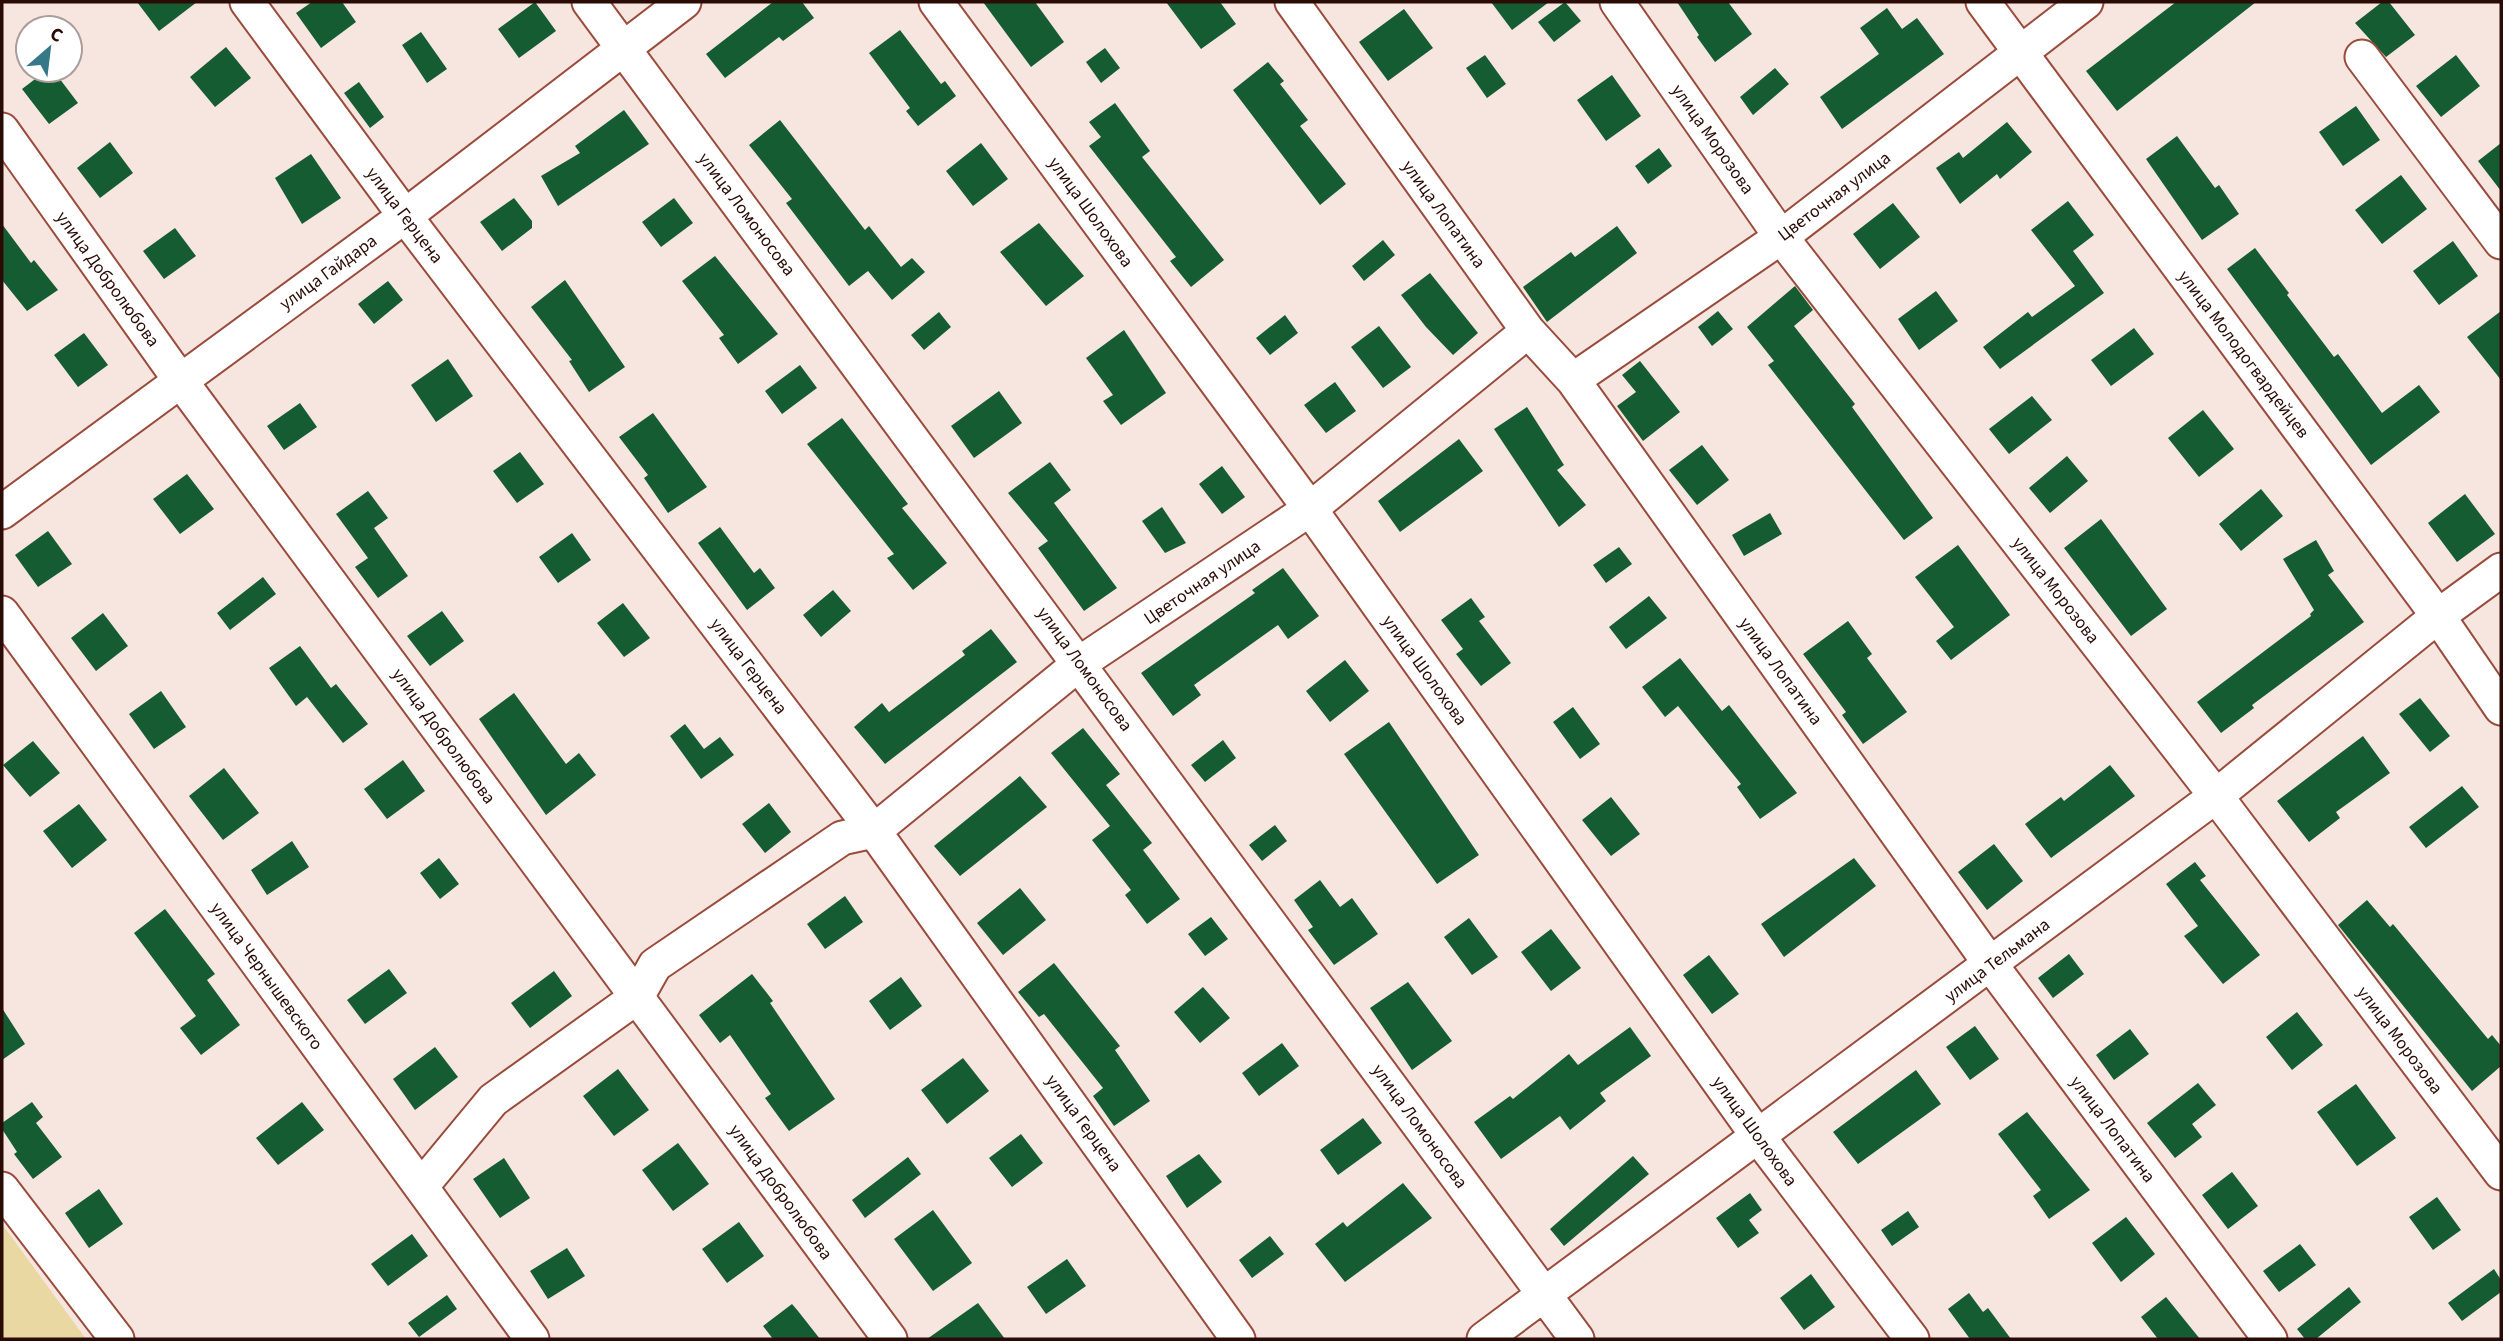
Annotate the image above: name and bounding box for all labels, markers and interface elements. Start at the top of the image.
north arrow [14,14,84,84]
text: С [45,21,67,50]
street label: улица Морозова [1665,79,1760,199]
street label: Цветочная улица [1773,146,1896,247]
street label: улица Ломоносова [692,147,801,281]
street label: улица Шолохова [1042,152,1139,273]
street label: улица Лопатина [1396,155,1491,274]
street label: улица Герцена [360,162,449,269]
street label: улица Добролюбова [50,206,165,352]
street label: улица Гайдара [274,229,382,316]
street label: улица Молодогвардейцев [2172,265,2315,444]
street label: улица Морозова [2006,532,2105,649]
street label: Цветочная улица [1139,534,1266,631]
street label: улица Ломоносова [1031,602,1138,737]
street label: улица Шолохова [1376,610,1473,731]
street label: улица Лопатина [1733,612,1828,731]
street label: улица Герцена [704,613,793,720]
street label: улица Добролюбова [386,663,501,809]
street label: улица Чернышевского [204,897,329,1055]
street label: улица Тельмана [1939,912,2055,1008]
street label: улица Морозова [2351,981,2448,1099]
street label: улица Ломоносова [1366,1059,1473,1194]
street label: улица Герцена [1040,1069,1127,1177]
street label: улица Шолохова [1706,1071,1803,1192]
street label: улица Лопатина [2064,1071,2161,1188]
street label: улица Добролюбова [723,1119,838,1265]

